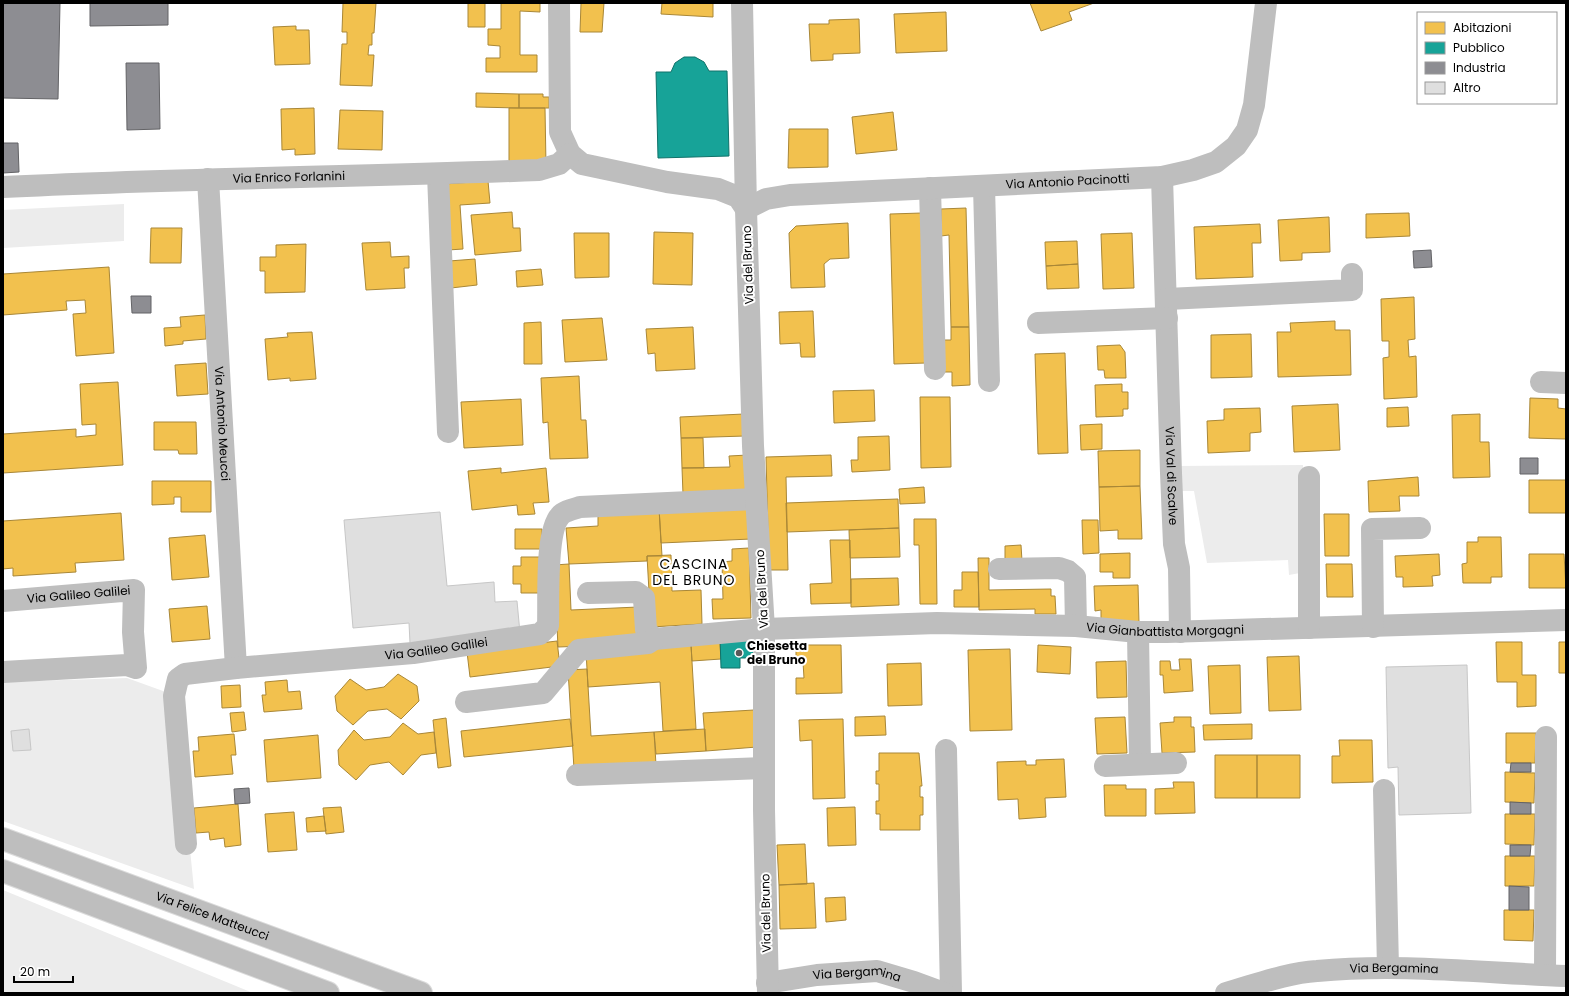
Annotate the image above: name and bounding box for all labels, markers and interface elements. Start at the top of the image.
legend [1417,12,1557,104]
text: Abitazioni [1453,19,1511,36]
text: Pubblico [1453,39,1505,56]
text: Industria [1453,59,1506,76]
text: Altro [1453,79,1481,96]
street label: Via Enrico Forlanini [232,167,345,187]
street label: Via Antonio Pacinotti [1005,170,1130,193]
street label: Via del Bruno [738,225,757,305]
street label: Via Antonio Meucci [211,366,234,481]
street label: Via Val di Scalve [1162,426,1182,526]
street label: Via del Bruno [751,549,772,629]
district label: CASCINA DEL BRUNO [652,554,736,590]
street label: Via Galileo Galilei [26,581,131,607]
street label: Via Gianbattista Morgagni [1085,618,1244,640]
street label: Via Galileo Galilei [384,633,489,663]
place label: Chiesetta del Bruno [747,637,807,668]
marker: Chiesetta del Bruno [734,648,744,658]
street label: Via del Bruno [756,873,775,953]
street label: Via Felice Matteucci [153,887,272,944]
scale bar [14,958,73,984]
street label: Via Bergamina [1349,959,1439,977]
street label: Via Bergamina [811,962,903,986]
text: 20 m [20,963,50,980]

